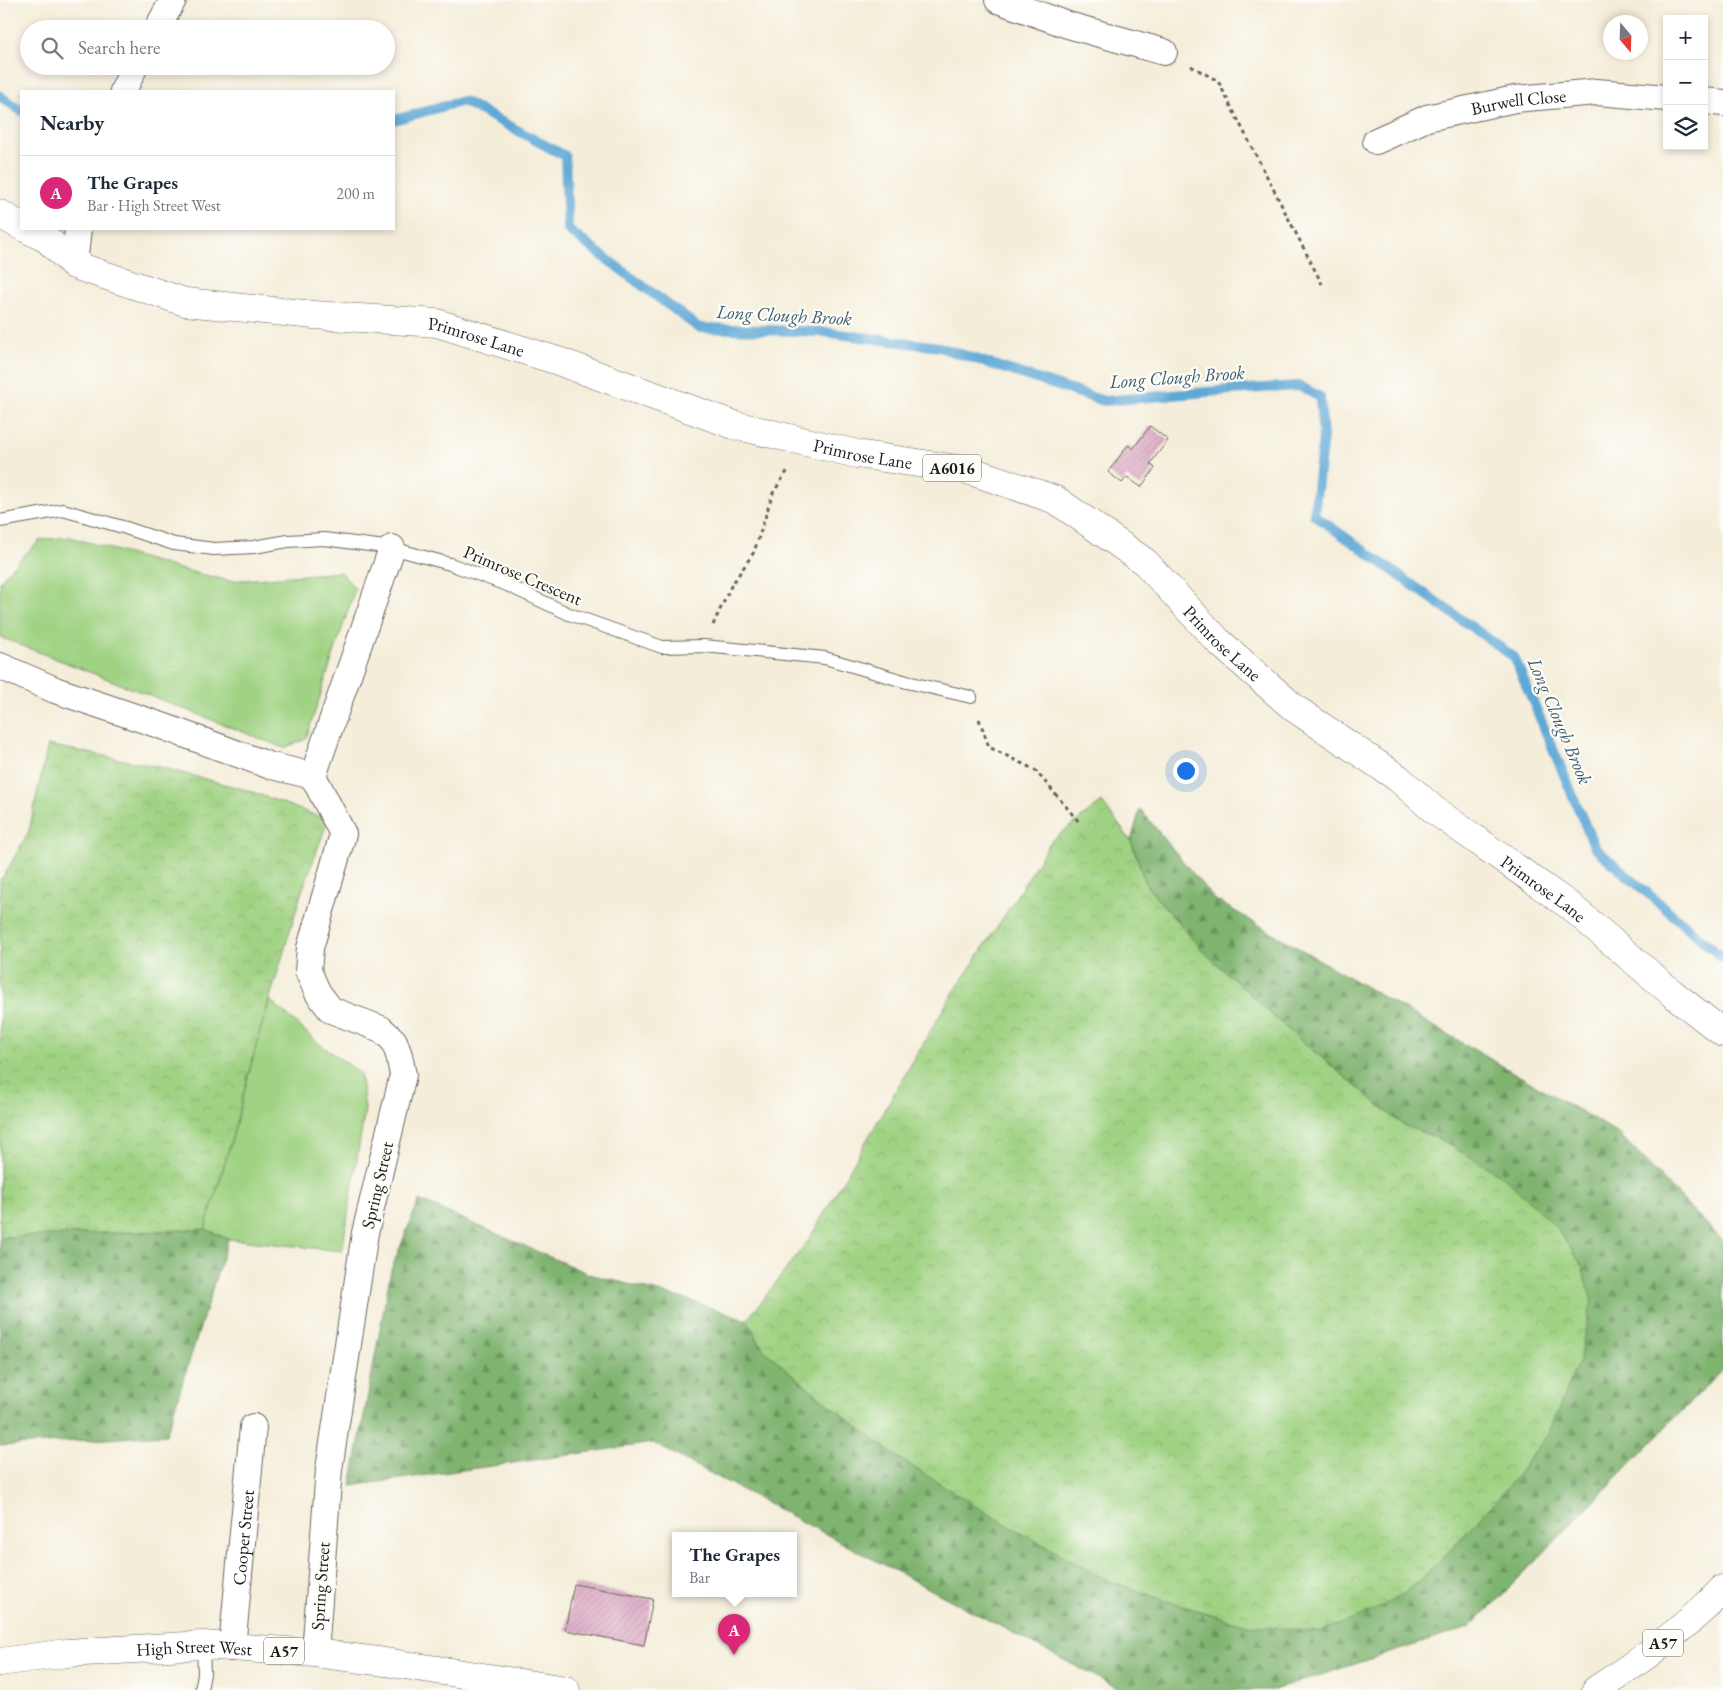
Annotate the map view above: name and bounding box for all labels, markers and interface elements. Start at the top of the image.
north arrow [1603,15,1648,60]
map controls [1663,15,1708,150]
button: + [1663,15,1708,60]
search box [20,20,395,75]
icon: search [38,34,66,62]
text: Search here [78,35,160,60]
button: − [1663,60,1708,105]
street label: Burwell Close [1469,83,1567,120]
button: layers [1663,105,1708,150]
text: Nearby [40,109,104,136]
text: The Grapes [87,170,178,195]
text: A [50,183,62,204]
text: 200 m [336,183,375,204]
text: Bar · High Street West [87,195,221,216]
water label: Long Clough Brook [715,299,853,331]
street label: Primrose Lane [427,311,528,361]
water label: Long Clough Brook [1108,360,1246,394]
street label: Primrose Lane [811,433,914,474]
road number: A6016 [923,454,981,482]
street label: Primrose Crescent [460,540,586,610]
street label: Primrose Lane [1179,600,1267,686]
water label: Long Clough Brook [1522,653,1598,789]
your location [1173,758,1199,784]
street label: Primrose Lane [1497,850,1591,927]
street label: Spring Street [356,1139,398,1231]
street label: Cooper Street [227,1488,259,1586]
popup [672,1532,797,1597]
street label: Spring Street [305,1541,335,1631]
text: The Grapes [689,1542,780,1567]
text: Bar [689,1567,710,1588]
pin: A [718,1614,750,1655]
road number: A57 [1643,1630,1683,1656]
street label: High Street West [136,1634,253,1660]
road number: A57 [264,1638,304,1664]

